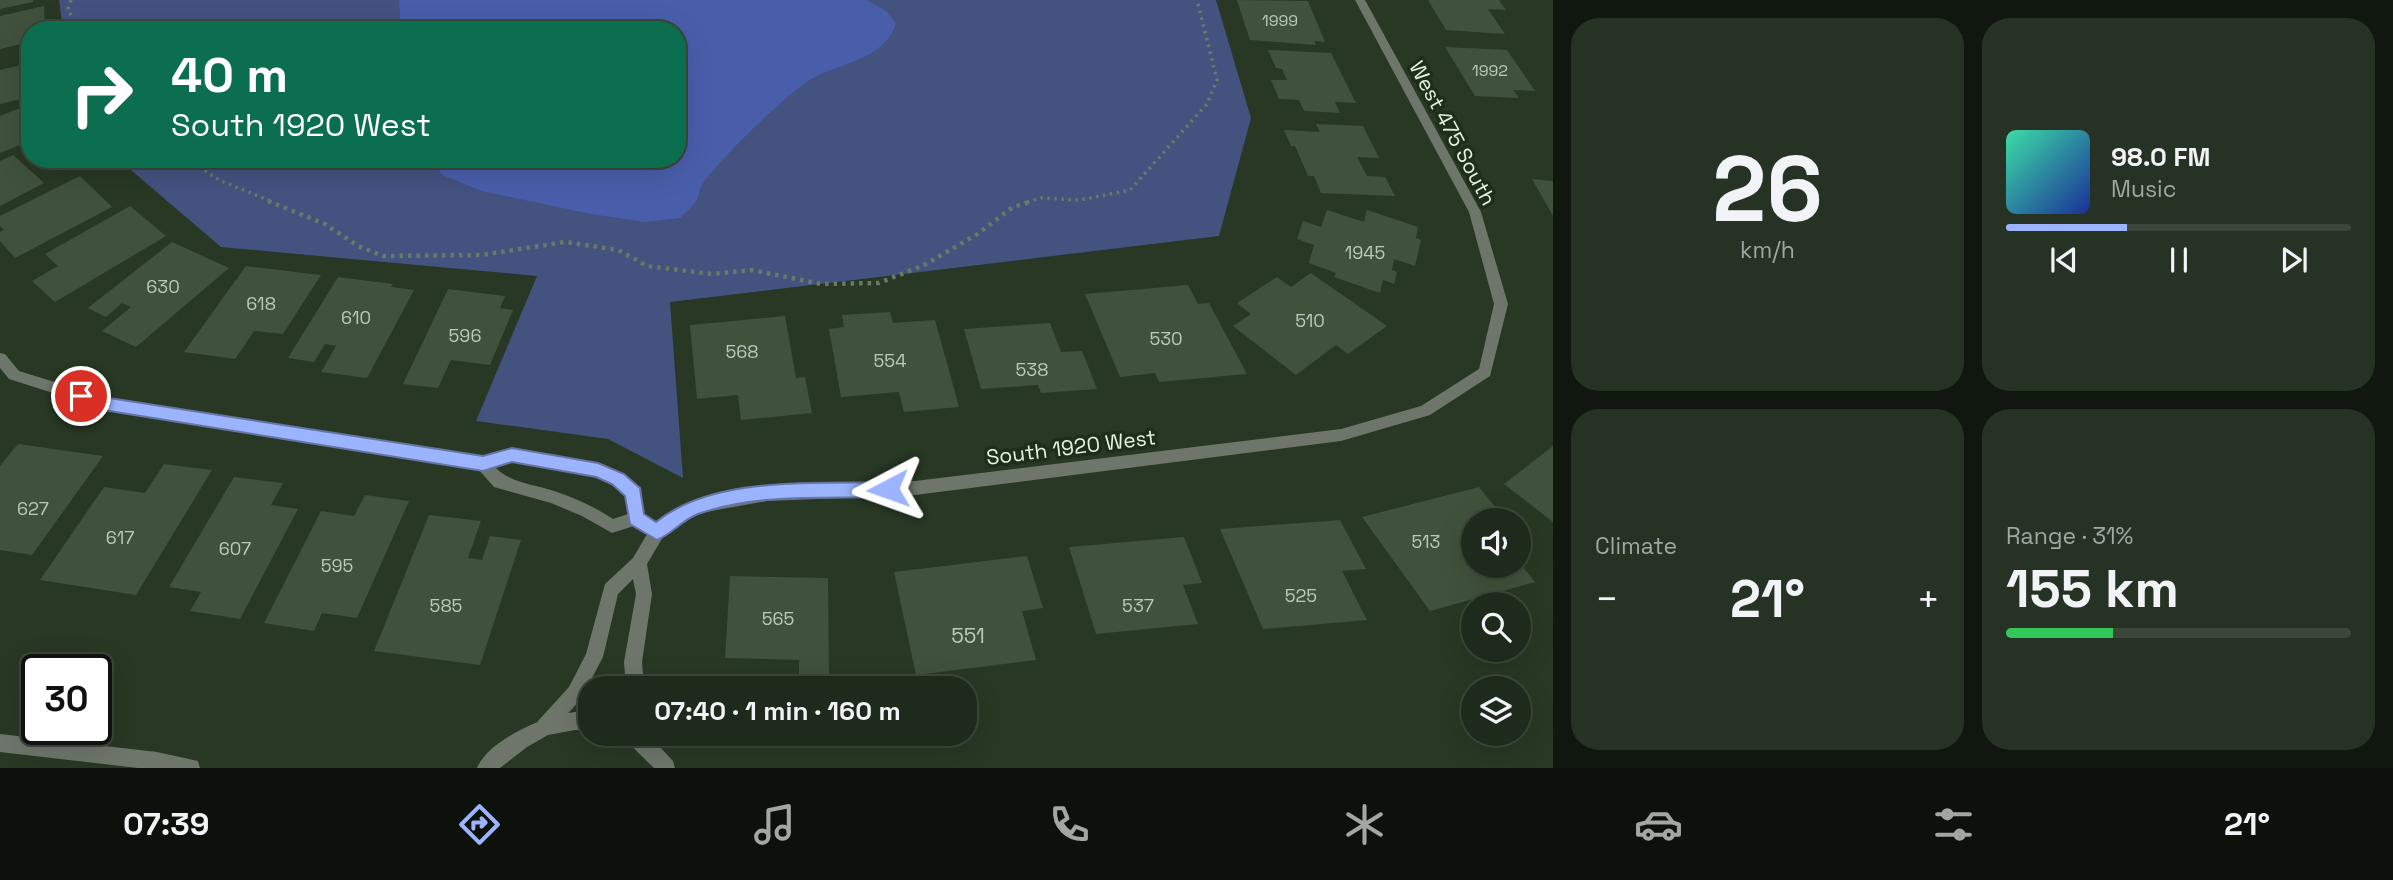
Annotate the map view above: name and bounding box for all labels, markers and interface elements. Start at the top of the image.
house number: 1999 [1262,10,1298,31]
text: 40 m [171,44,288,106]
icon: right [56,49,147,140]
street label: West 475 South [1404,56,1502,210]
house number: 1992 [1472,60,1508,81]
text: South 1920 West [171,105,431,145]
text: 26 [1712,131,1823,248]
text: 98.0 FM [2111,140,2210,174]
text: Music [2111,174,2176,204]
text: km/h [1740,235,1795,265]
house number: 1945 [1345,241,1385,264]
icon: previous [2045,241,2083,279]
icon: pause [2160,241,2198,279]
icon: next [2275,241,2313,279]
house number: 630 [146,275,180,298]
house number: 618 [246,292,276,315]
house number: 610 [341,306,371,329]
house number: 510 [1295,309,1325,332]
house number: 596 [449,324,481,347]
house number: 530 [1149,327,1183,350]
house number: 568 [725,340,759,363]
house number: 554 [874,349,906,372]
house number: 538 [1016,358,1048,381]
pin [51,366,111,426]
icon: arrive [62,377,100,415]
street label: South 1920 West [985,423,1157,471]
position arrow [851,452,925,526]
house number: 627 [17,497,49,520]
map controls [1461,508,1531,746]
button: sound [1461,508,1531,578]
text: Range · 31% [2006,521,2133,551]
house number: 617 [106,526,134,549]
house number: 513 [1412,530,1440,553]
text: Climate [1595,531,1677,561]
house number: 607 [219,537,251,560]
house number: 595 [321,554,353,577]
text: 155 km [2006,556,2179,622]
text: 21° [1730,566,1805,632]
text: − [1595,575,1619,623]
text: + [1916,575,1940,623]
house number: 525 [1285,584,1317,607]
button: search [1461,592,1531,662]
house number: 585 [430,594,462,617]
house number: 537 [1122,594,1154,617]
house number: 565 [762,607,794,630]
house number: 551 [951,622,985,649]
speed limit sign: 30 [21,654,112,745]
button: layers [1461,676,1531,746]
text: 07:40 · 1 min · 160 m [654,694,901,728]
icon: directions [455,800,504,849]
icon: music [750,800,799,849]
icon: phone [1045,800,1094,849]
icon: climate [1340,800,1389,849]
icon: car [1634,800,1683,849]
icon: filters [1929,800,1978,849]
text: 07:39 [123,804,209,844]
text: 21° [2224,804,2270,844]

